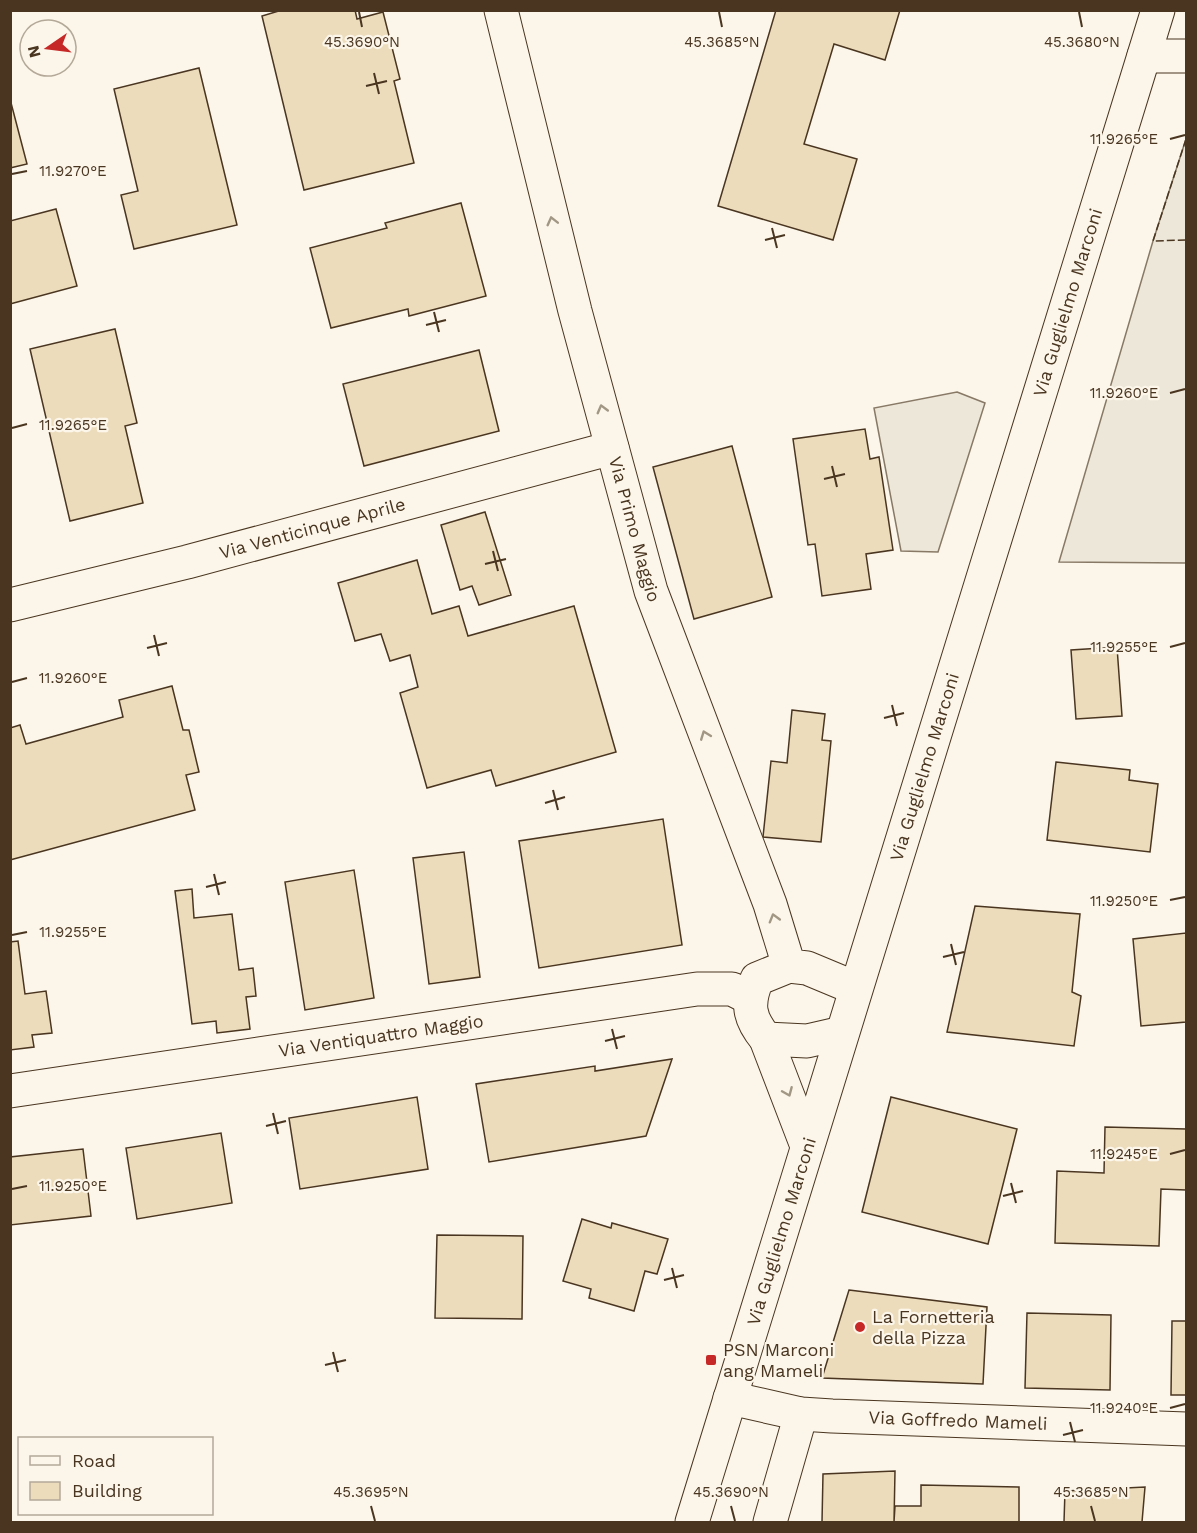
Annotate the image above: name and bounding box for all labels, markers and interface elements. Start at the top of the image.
north arrow [18,18,78,78]
text: 45.3690°N [324,33,400,51]
text: 45.3685°N [684,33,760,51]
text: 45.3680°N [1044,33,1120,51]
text: N [23,43,45,60]
text: 11.9265°E [1090,130,1158,148]
text: 11.9270°E [39,162,107,180]
street label: Via Guglielmo Marconi [1028,206,1106,399]
one-way arrow [547,216,560,226]
text: 11.9260°E [1090,384,1158,402]
one-way arrow [596,405,609,415]
text: 11.9265°E [39,416,107,434]
street label: Via Primo Maggio [605,454,665,605]
street label: Via Venticinque Aprile [217,493,408,563]
text: 11.9255°E [1090,638,1158,656]
text: 11.9260°E [39,669,107,687]
street label: Via Guglielmo Marconi [885,670,963,864]
one-way arrow [700,730,712,741]
text: 11.9250°E [1090,892,1158,910]
one-way arrow [768,913,781,923]
text: 11.9255°E [39,923,107,941]
street label: Via Ventiquattro Maggio [277,1010,485,1061]
one-way arrow [780,1086,792,1097]
street label: Via Guglielmo Marconi [742,1135,820,1328]
text: 11.9245°E [1090,1145,1158,1163]
text: 11.9250°E [39,1177,107,1195]
place label: La Fornetteria della Pizza [872,1306,995,1348]
marker: La Fornetteria della Pizza [853,1320,867,1334]
place label: PSN Marconi ang Mameli [723,1339,834,1381]
marker: PSN Marconi ang Mameli [704,1353,718,1367]
text: 11.9240°E [1090,1399,1158,1417]
street label: Via Goffredo Mameli [868,1406,1048,1434]
legend [18,1437,213,1515]
text: Road [72,1450,116,1471]
text: Building [72,1480,142,1501]
text: 45.3695°N [333,1483,409,1501]
text: 45.3690°N [693,1483,769,1501]
text: 45.3685°N [1053,1483,1129,1501]

